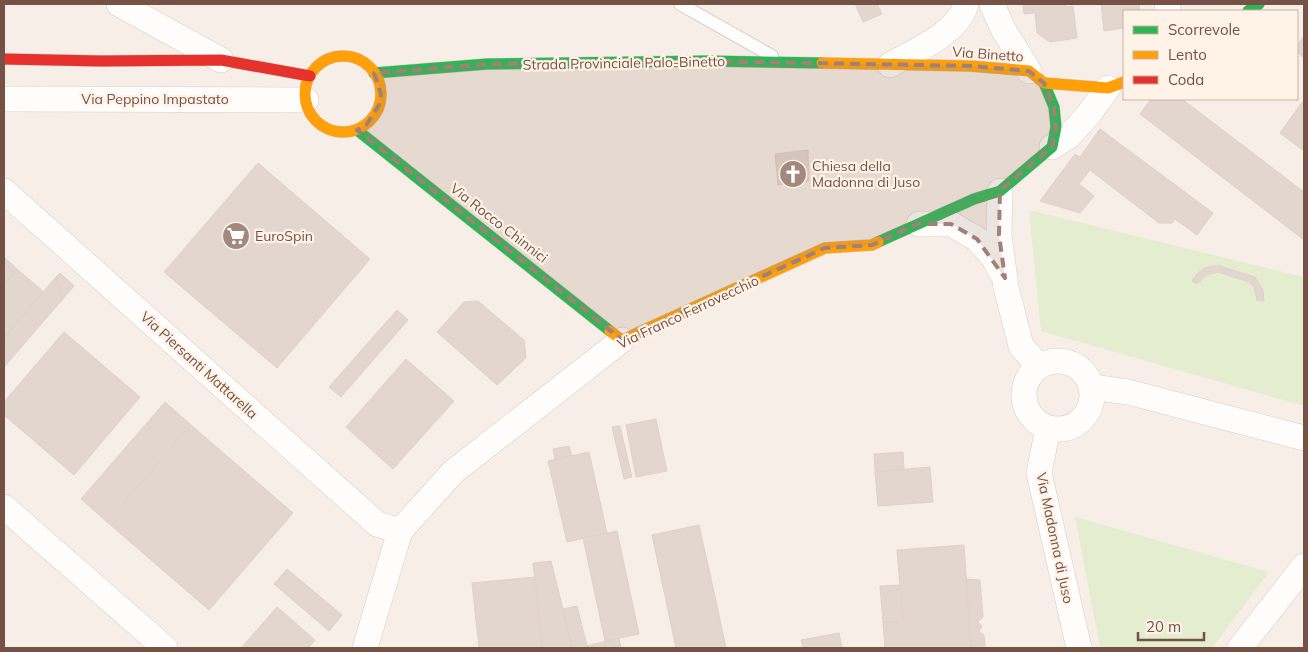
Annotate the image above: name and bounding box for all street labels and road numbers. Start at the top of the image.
street label: Via Binetto [952,43,1024,65]
street label: Strada Provinciale Palo-Binetto [523,52,725,74]
street label: Via Peppino Impastato [81,90,229,108]
street label: Via Rocco Chinnici [447,179,551,267]
street label: Via Franco Ferrovecchio [614,271,762,353]
street label: Via Piersanti Mattarella [137,308,261,422]
street label: Via Madonna di Juso [1032,471,1078,605]

